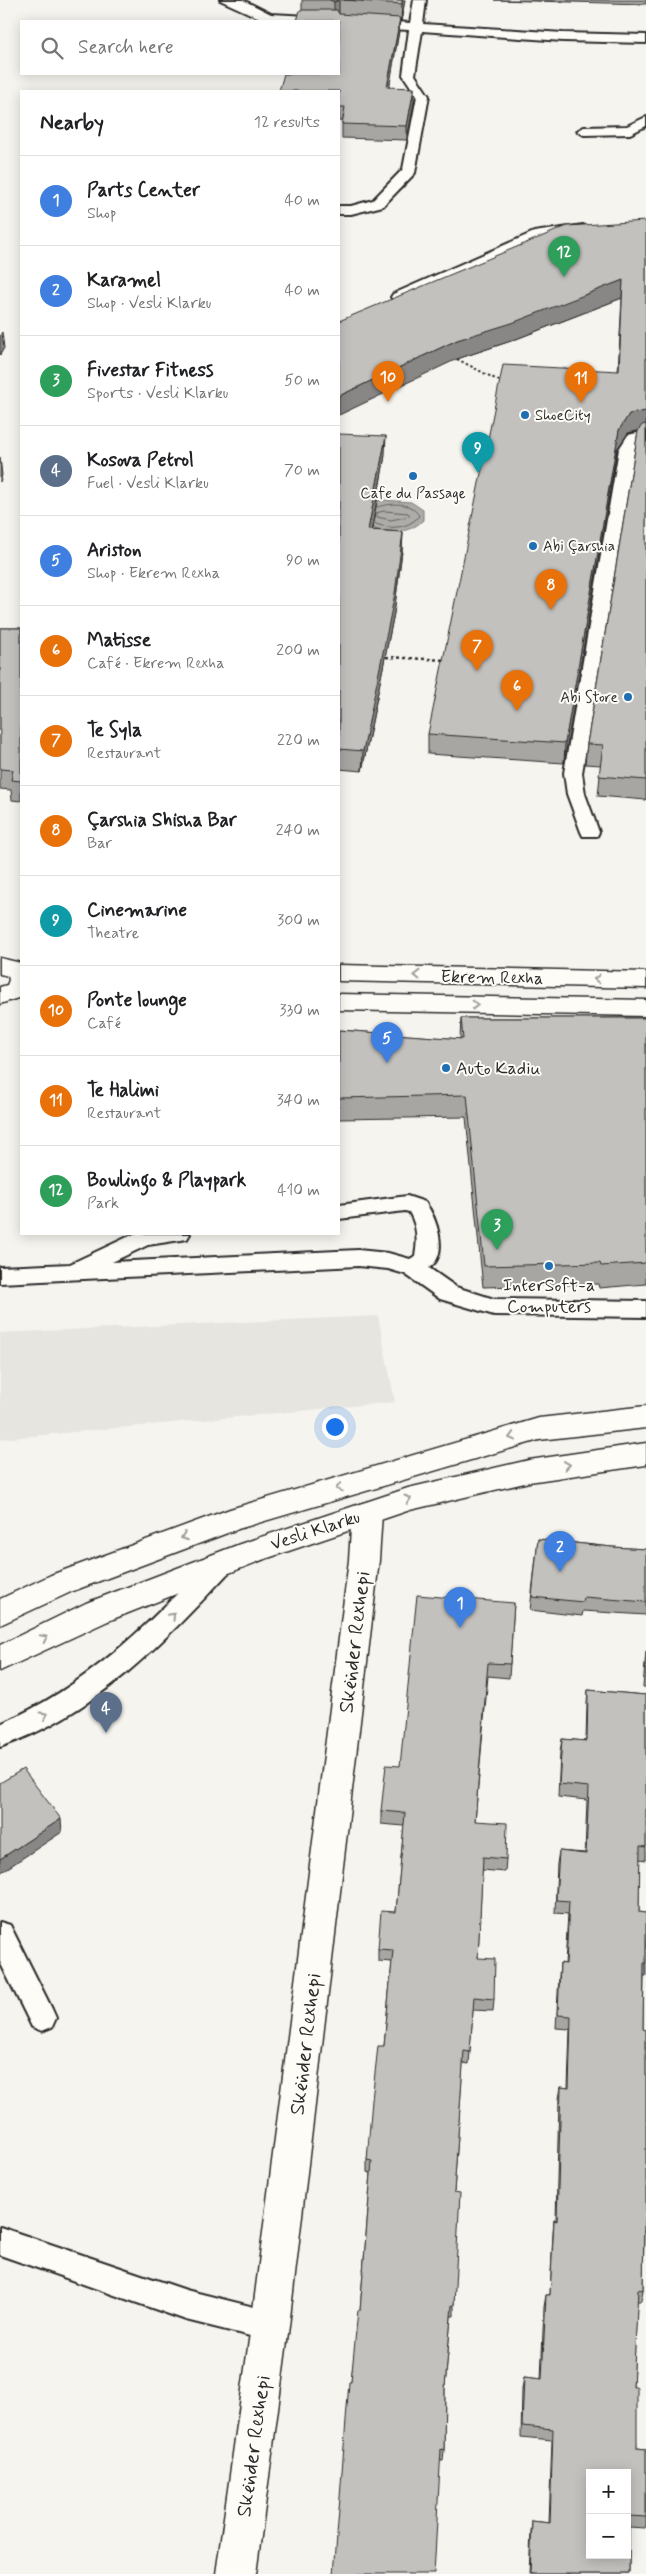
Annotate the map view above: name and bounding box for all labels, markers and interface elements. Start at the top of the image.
search box [20,20,340,75]
icon: search [38,34,66,62]
text: Search here [78,35,174,60]
text: Nearby [40,109,104,137]
text: 12 results [254,112,320,133]
text: Parts Center [87,178,200,203]
text: 1 [52,190,60,211]
text: 40 m [284,190,320,211]
text: Shop [87,203,116,224]
pin: 12 [548,236,580,277]
text: Karamel [87,268,161,293]
text: 2 [52,280,60,301]
text: 40 m [284,280,320,301]
text: Shop · Vesli Klarku [87,293,211,314]
text: Fivestar Fitness [87,358,214,383]
pin: 10 [372,361,404,402]
pin: 11 [565,362,597,403]
text: 3 [52,370,60,391]
text: 50 m [284,370,320,391]
text: Sports · Vesli Klarku [87,383,228,404]
place label: ShoeCity [535,406,591,426]
marker: ShoeCity [519,409,531,421]
pin: 9 [462,432,494,473]
text: Kosova Petrol [87,448,194,473]
text: 4 [51,460,61,481]
text: 70 m [284,460,320,481]
marker: Cafe du Passage [407,470,419,482]
text: Fuel · Vesli Klarku [87,473,209,494]
place label: Cafe du Passage [360,484,466,504]
place label: Abi Çarshia [543,537,615,557]
text: Ariston [87,538,142,563]
marker: Abi Çarshia [527,540,539,552]
text: 5 [51,550,61,571]
text: 90 m [286,550,320,571]
text: Shop · Ekrem Rexha [87,563,220,584]
pin: 8 [535,569,567,610]
text: Matisse [87,628,151,653]
pin: 7 [461,630,493,671]
text: 6 [52,640,60,661]
text: 200 m [276,640,320,661]
text: Café · Ekrem Rexha [87,653,224,674]
pin: 6 [501,670,533,711]
place label: Abi Store [560,688,618,708]
marker: Abi Store [622,691,634,703]
text: Te Syla [87,718,142,743]
text: 7 [51,730,61,751]
text: 220 m [277,730,320,751]
text: Restaurant [87,743,161,764]
text: Çarshia Shisha Bar [87,808,237,833]
text: 8 [51,820,61,841]
text: 240 m [276,820,320,841]
text: Bar [87,833,112,854]
text: Cinemarine [87,898,187,923]
text: 9 [52,910,60,931]
text: 300 m [277,910,320,931]
text: Theatre [87,923,139,944]
street label: Ekrem Rexha [440,965,544,991]
one-way arrow [413,970,421,980]
one-way arrow [593,974,601,984]
text: Ponte lounge [87,988,187,1013]
text: 10 [48,1000,64,1021]
text: 330 m [279,1000,320,1021]
one-way arrow [472,1000,479,1010]
text: Café [87,1013,121,1034]
pin: 5 [371,1022,403,1063]
place label: Auto Kadiu [456,1057,540,1081]
marker: Auto Kadiu [440,1062,452,1074]
text: Te Halimi [87,1078,159,1103]
text: 11 [49,1090,63,1111]
text: 340 m [276,1090,320,1111]
text: Restaurant [87,1103,161,1124]
text: Bowlingo & Playpark [87,1168,246,1193]
text: 12 [48,1180,64,1201]
text: 410 m [277,1180,320,1201]
text: Park [87,1193,119,1214]
pin: 3 [481,1209,513,1250]
marker: InterSoft-a Computers [543,1260,555,1272]
place label: InterSoft-a Computers [503,1274,595,1319]
your location [322,1414,348,1440]
one-way arrow [508,1432,516,1442]
one-way arrow [562,1461,571,1471]
one-way arrow [335,1482,343,1492]
one-way arrow [403,1495,412,1505]
street label: Vesli Klarku [267,1505,363,1557]
one-way arrow [180,1531,189,1541]
pin: 2 [544,1531,576,1572]
street label: Skënder Rexhepi [332,1569,378,1715]
pin: 1 [444,1587,476,1628]
one-way arrow [166,1613,175,1622]
one-way arrow [39,1634,48,1644]
pin: 4 [90,1692,122,1733]
one-way arrow [39,1712,48,1722]
street label: Skënder Rexhepi [283,1971,329,2117]
street label: Skënder Rexhepi [230,2373,278,2519]
map controls [586,2469,631,2559]
button: + [586,2469,631,2514]
button: − [586,2514,631,2559]

